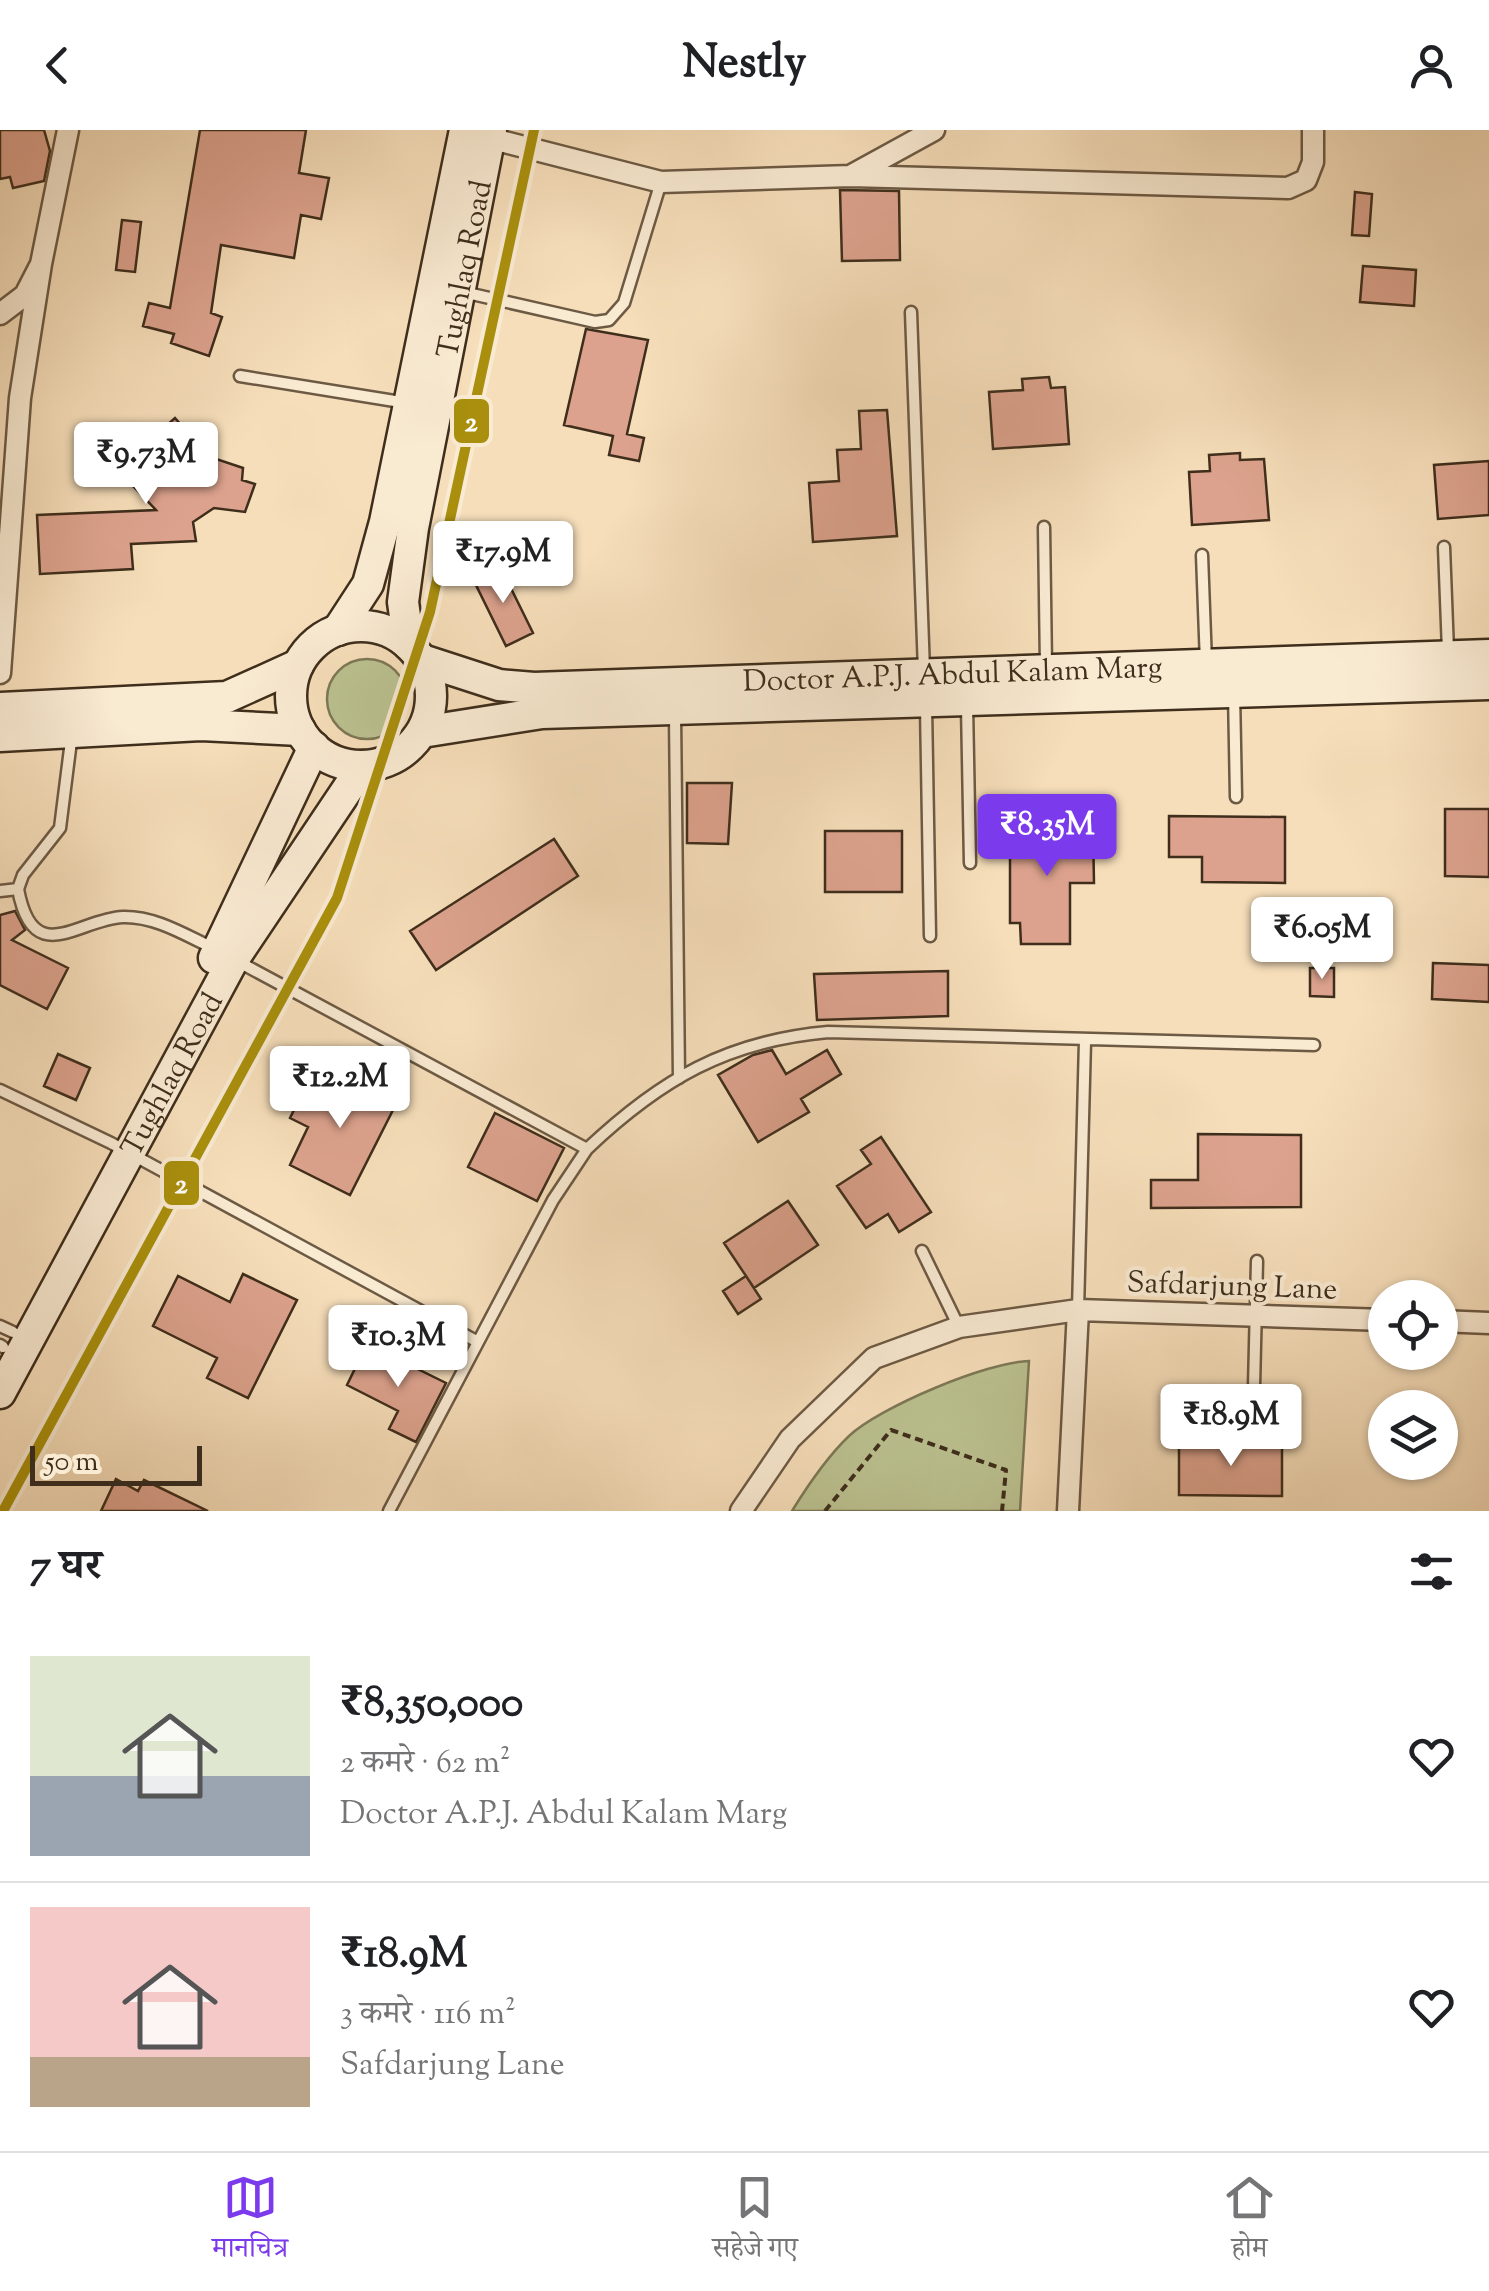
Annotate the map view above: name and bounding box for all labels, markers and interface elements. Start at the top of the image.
text: Nestly [683,33,806,98]
icon: back [30,38,85,93]
icon: person [1404,38,1459,93]
street label: Tughlaq Road [428,177,505,362]
line badge: 2 [452,397,491,445]
text: 2 [464,404,478,444]
pin: ₹9.73M [65,422,227,507]
text: ₹9.73M [96,431,196,477]
pin: ₹17.9M [422,521,584,606]
text: ₹17.9M [455,530,551,576]
street label: Doctor A.P.J. Abdul Kalam Marg [742,647,1163,705]
pin: ₹8.35M [966,794,1128,879]
text: ₹8.35M [999,803,1095,849]
pin: ₹6.05M [1241,897,1403,982]
text: ₹6.05M [1273,906,1371,952]
street label: Tughlaq Road [112,986,235,1165]
pin: ₹12.2M [259,1046,421,1131]
text: ₹12.2M [292,1055,388,1101]
line badge: 2 [162,1159,201,1207]
text: 2 [174,1166,188,1206]
street label: Safdarjung Lane [1126,1262,1338,1313]
map controls [1368,1280,1458,1480]
button: locate [1368,1280,1458,1370]
pin: ₹10.3M [317,1305,479,1390]
text: ₹10.3M [350,1314,446,1360]
pin: ₹18.9M [1150,1384,1312,1469]
button: layers [1368,1390,1458,1480]
text: ₹18.9M [1182,1393,1280,1439]
scale bar [30,1441,202,1486]
text: 50 m [45,1443,99,1483]
text: 7 घर [30,1538,102,1598]
icon: filters [1404,1544,1459,1599]
text: ₹8,350,000 [340,1675,523,1735]
icon: home [110,1696,230,1816]
icon: heart [1404,1729,1459,1784]
text: 2 कमरे · 62 m² [340,1741,511,1787]
text: Doctor A.P.J. Abdul Kalam Marg [340,1792,787,1838]
text: ₹18.9M [340,1926,467,1986]
icon: home [110,1947,230,2067]
icon: heart [1404,1980,1459,2035]
text: 3 कमरे · 116 m² [340,1992,516,2038]
text: Safdarjung Lane [340,2043,565,2089]
tab: मानचित्र [212,2170,288,2275]
tab: सहेजे गए [712,2170,798,2275]
tab: होम [1222,2170,1277,2275]

